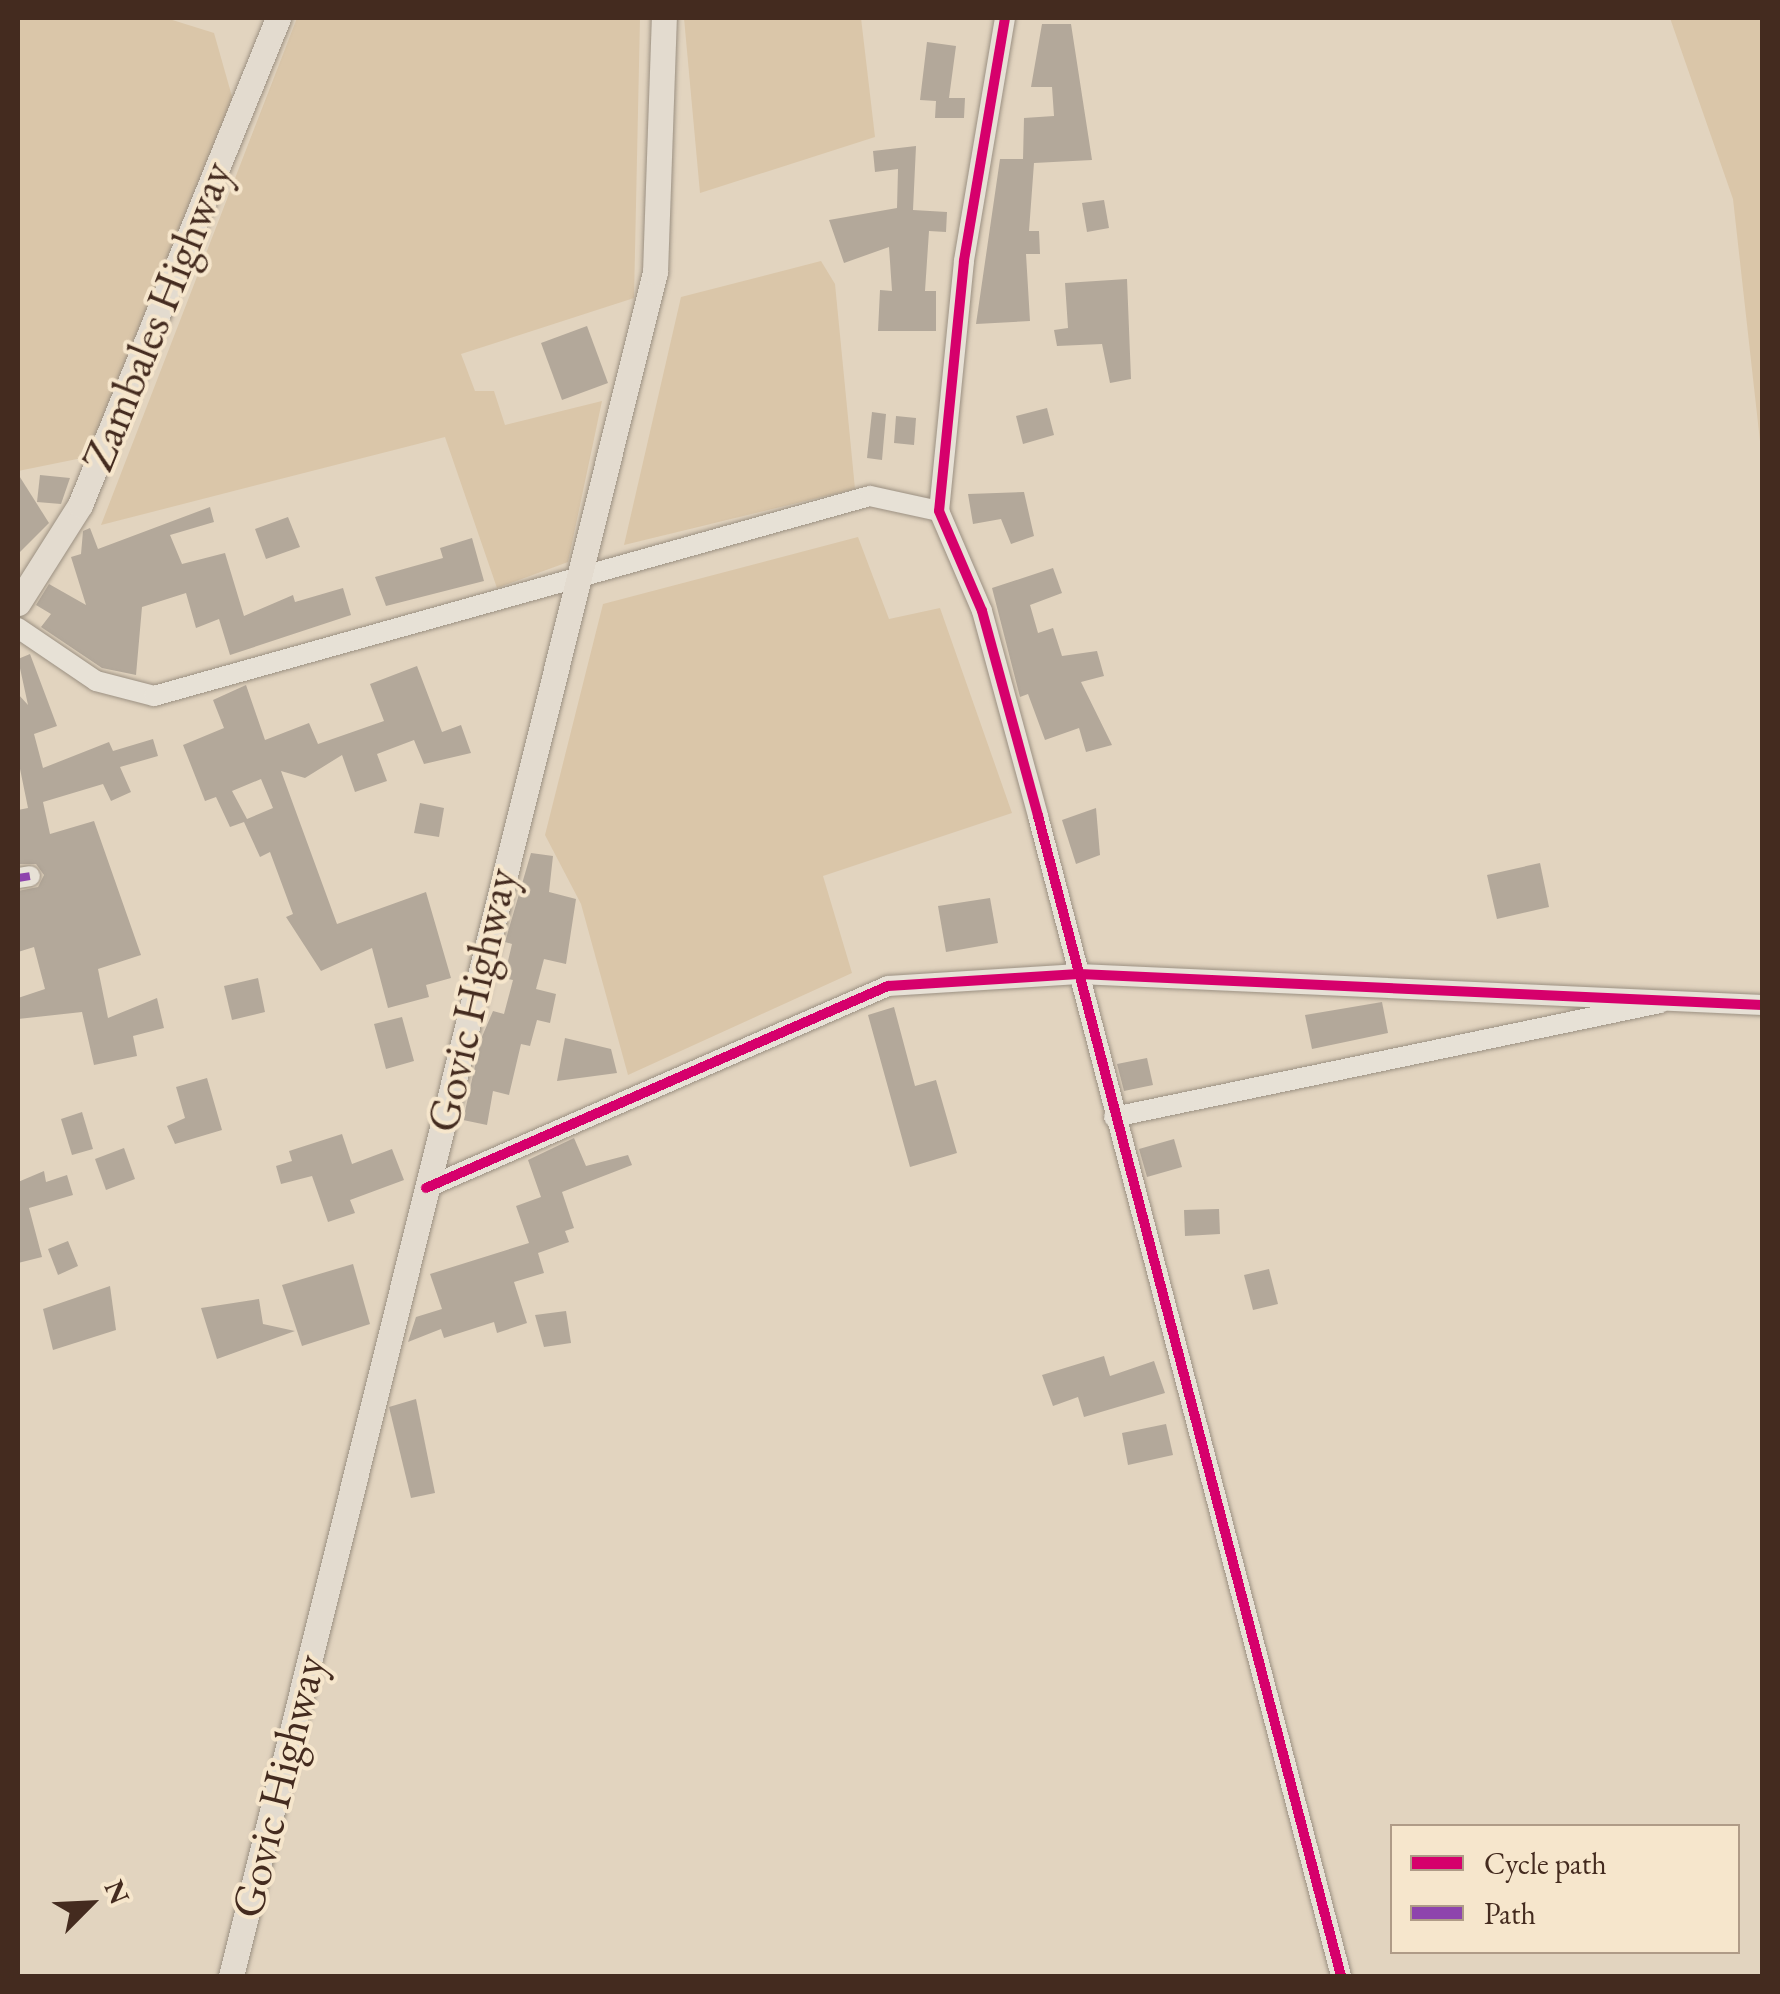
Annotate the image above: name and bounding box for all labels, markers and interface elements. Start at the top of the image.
street label: Zambales Highway [70,154,244,478]
street label: Govic Highway [415,863,529,1137]
street label: Govic Highway [219,1649,337,1923]
legend [1390,1824,1740,1954]
text: Cycle path [1484,1844,1607,1883]
north arrow [40,1854,140,1954]
text: N [96,1874,138,1909]
text: Path [1484,1894,1536,1933]

